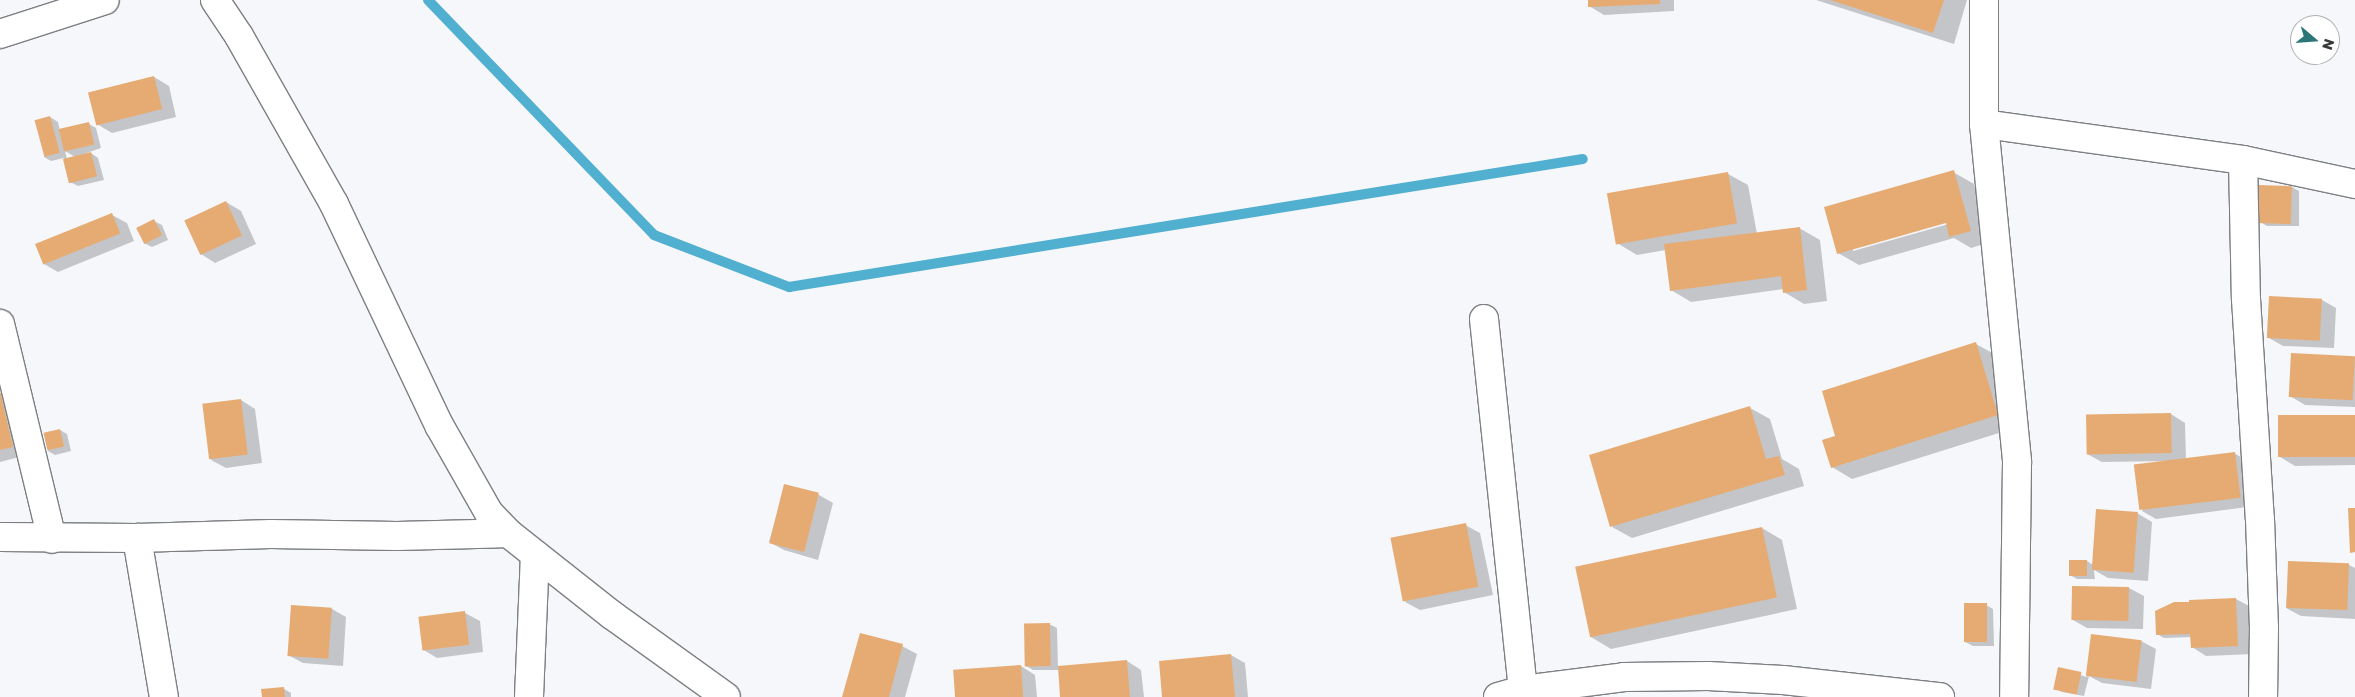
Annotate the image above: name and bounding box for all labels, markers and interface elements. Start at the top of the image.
north arrow [2290,15,2340,65]
text: N [2319,37,2339,52]

